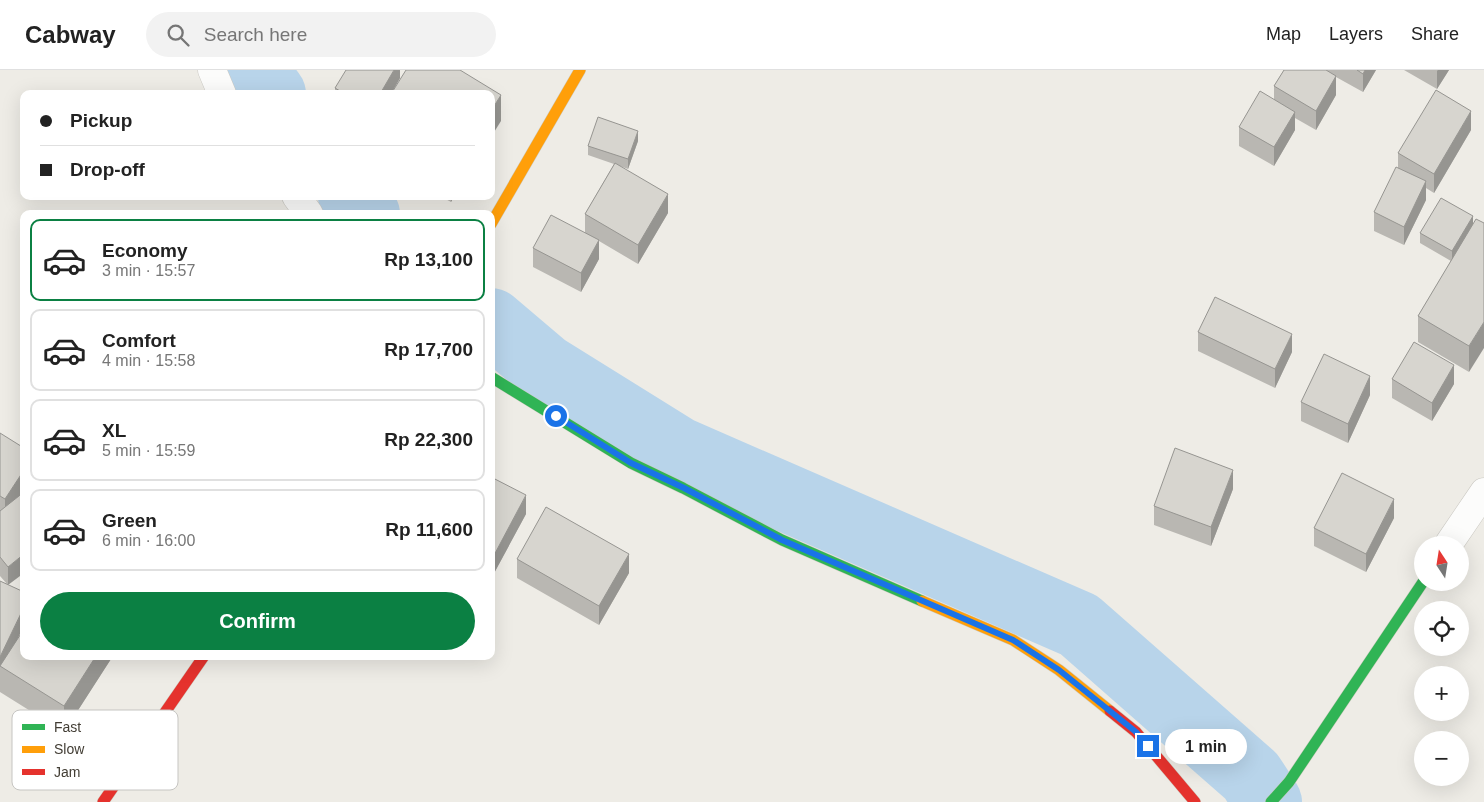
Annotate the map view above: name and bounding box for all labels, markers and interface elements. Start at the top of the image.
search box [146,12,496,57]
text: Cabway [25,21,116,48]
icon: search [164,21,192,49]
text: Search here [204,24,307,45]
text: Map [1266,24,1301,44]
text: Layers [1329,24,1383,44]
text: Share [1411,24,1459,44]
text: Pickup [70,110,132,131]
text: Drop-off [70,159,145,180]
icon: car [42,238,87,283]
text: Economy [102,240,188,261]
text: Rp 13,100 [384,249,473,270]
text: 3 min · 15:57 [102,262,195,279]
icon: car [42,328,87,373]
text: Comfort [102,330,176,351]
text: Rp 17,700 [384,339,473,360]
text: 4 min · 15:58 [102,352,195,369]
route start [545,405,567,427]
icon: car [42,418,87,463]
text: XL [102,420,126,441]
text: Rp 22,300 [384,429,473,450]
text: 5 min · 15:59 [102,442,195,459]
icon: car [42,508,87,553]
text: Green [102,510,157,531]
text: Rp 11,600 [385,519,473,540]
text: 6 min · 16:00 [102,532,195,549]
north arrow [1414,536,1469,591]
map controls [1414,536,1469,786]
button: Confirm [40,592,475,650]
button: locate [1414,601,1469,656]
button: + [1414,666,1469,721]
legend [12,710,178,790]
text: Fast [54,719,81,735]
callout: 1 min [1166,728,1248,764]
button: − [1414,731,1469,786]
route end [1137,735,1159,757]
text: 1 min [1185,738,1227,755]
text: Slow [54,741,85,757]
text: Jam [54,764,80,780]

